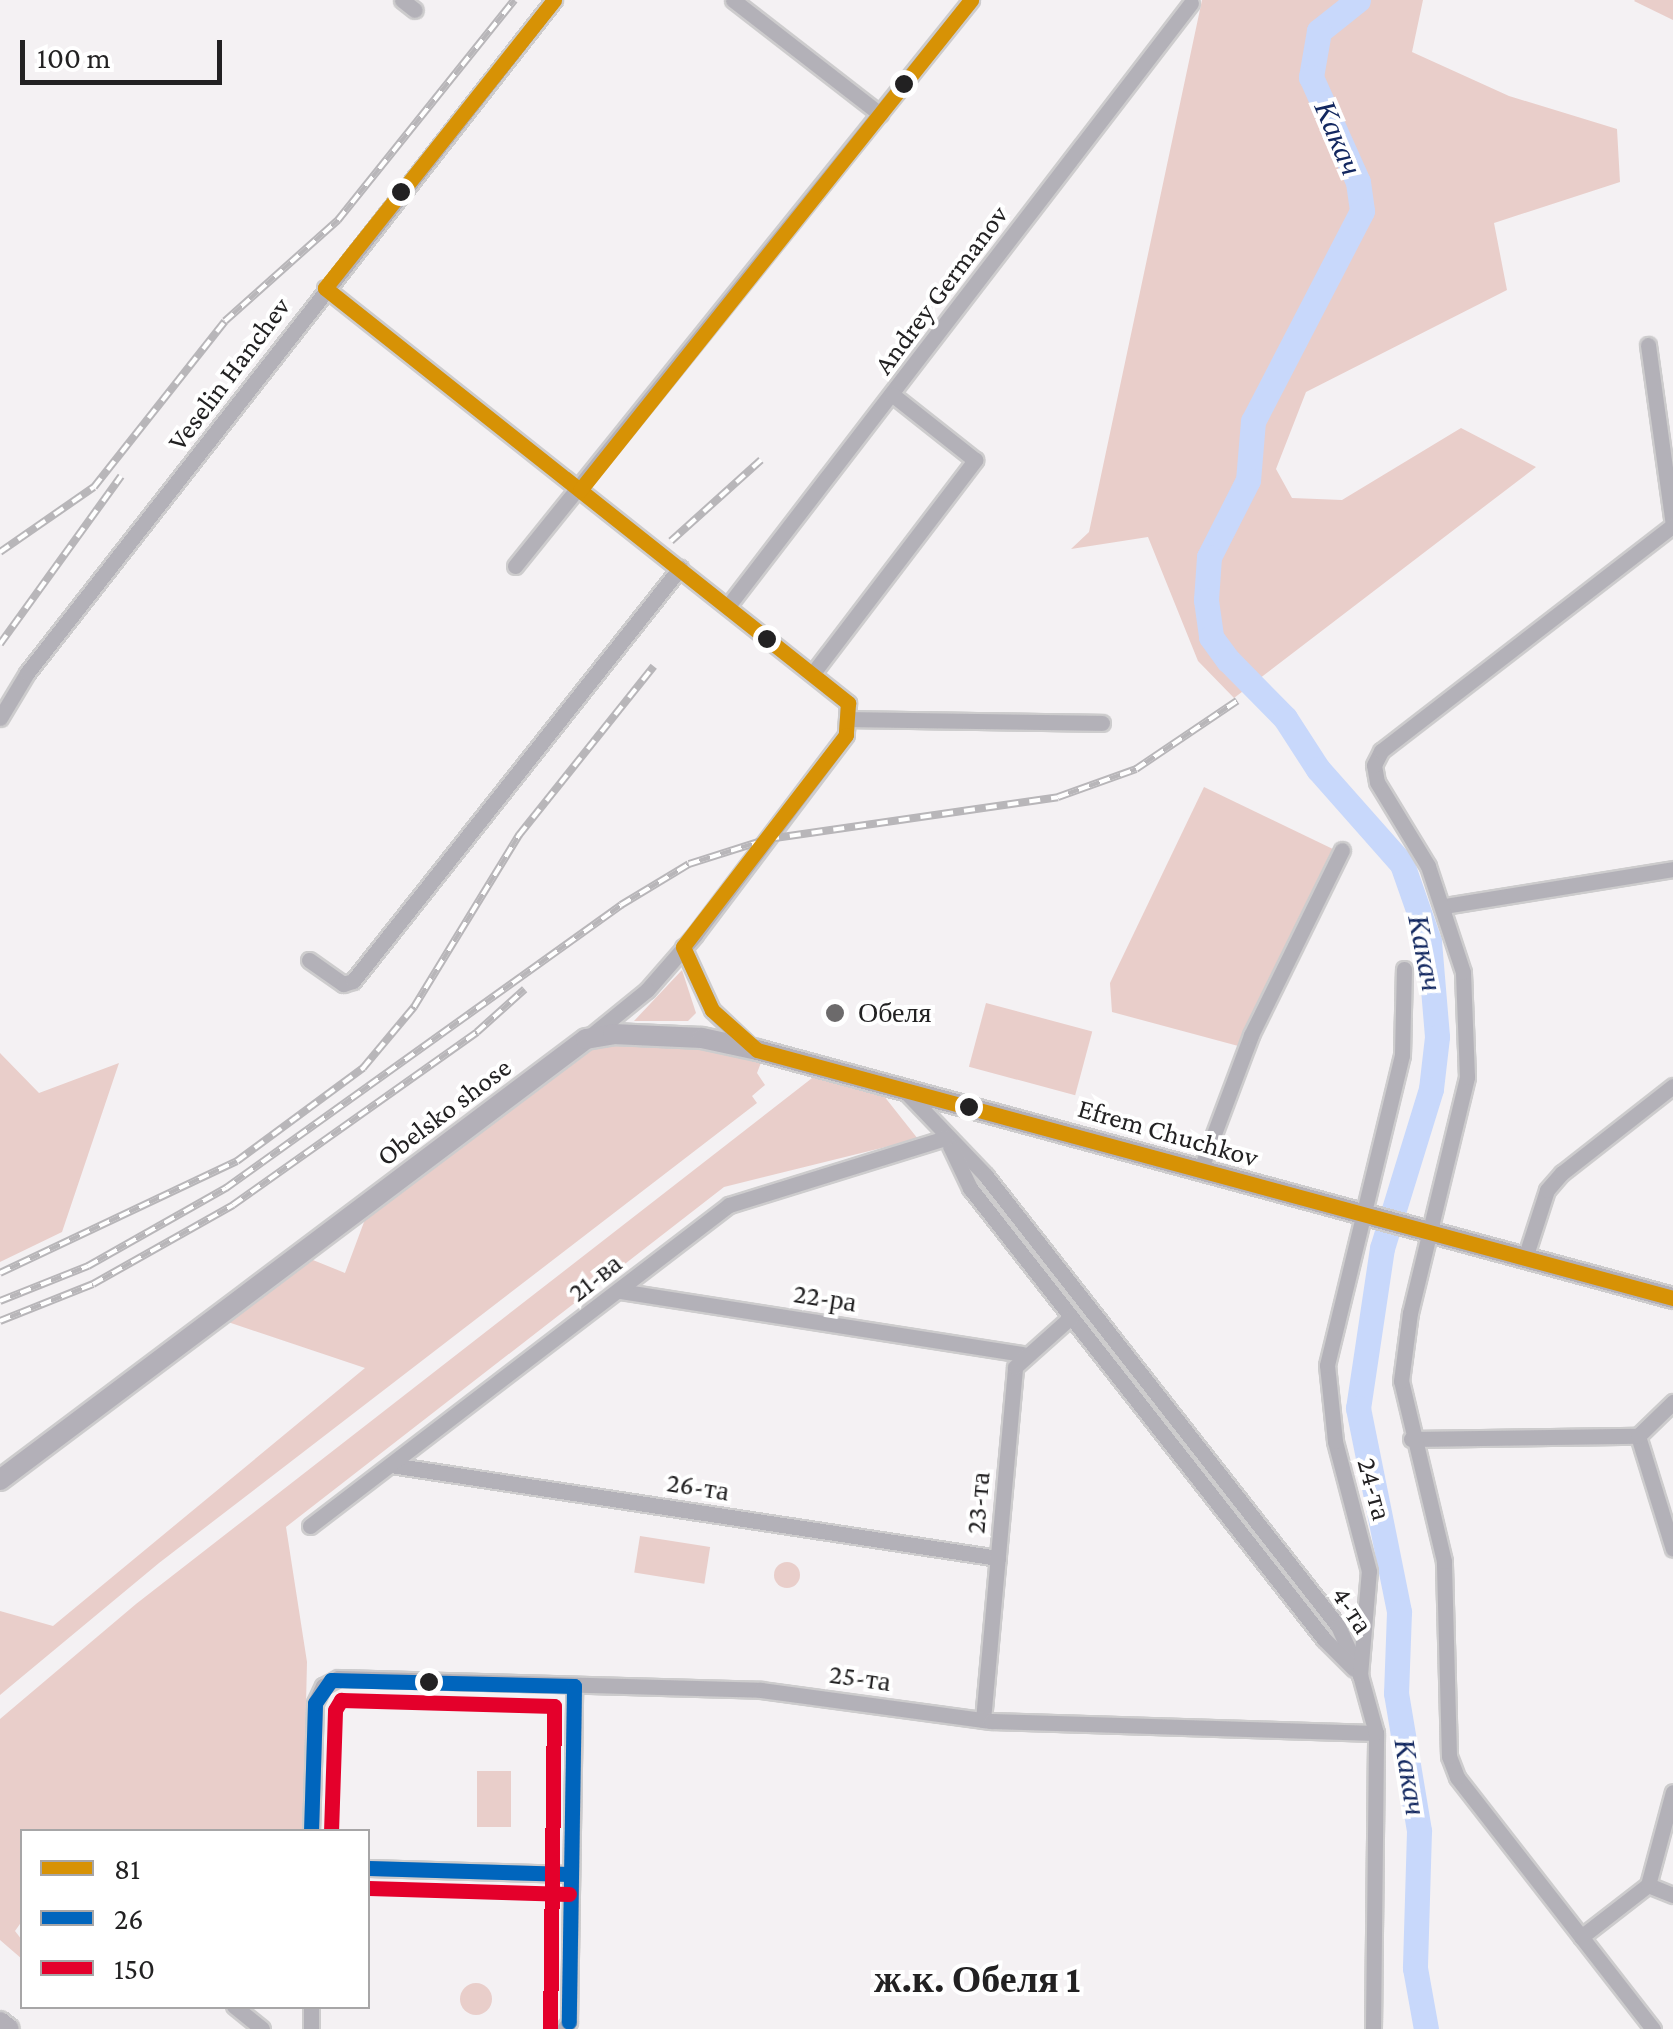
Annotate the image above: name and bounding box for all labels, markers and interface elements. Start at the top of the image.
scale bar [25,20,228,82]
text: 100 m [37,41,111,74]
unlabelled marker [894,74,914,94]
water label: Какач [1306,95,1370,181]
unlabelled marker [391,182,411,202]
street label: Andrey Germanov [867,199,1015,381]
street label: Veselin Hanchev [160,291,298,457]
unlabelled marker [757,629,777,649]
water label: Какач [1400,912,1450,994]
place label: Обеля [858,996,931,1030]
marker: Обеля [822,1000,848,1026]
street label: Obelsko shose [370,1051,518,1173]
street label: Efrem Chuchkov [1074,1091,1262,1175]
unlabelled marker [959,1097,979,1117]
street label: 21-ва [562,1247,628,1309]
street label: 22-ра [791,1276,859,1320]
street label: 24-та [1350,1454,1398,1524]
street label: 26-та [664,1465,732,1509]
street label: 23-та [959,1471,997,1535]
street label: 4-та [1324,1580,1380,1640]
street label: 25-та [827,1657,893,1699]
unlabelled marker [419,1672,439,1692]
water label: Какач [1386,1736,1434,1818]
legend [20,1829,370,2009]
text: 81 [114,1852,140,1885]
text: 26 [114,1902,144,1935]
text: 150 [114,1952,155,1985]
district label: ж.к. Обеля 1 [874,1957,1080,2003]

